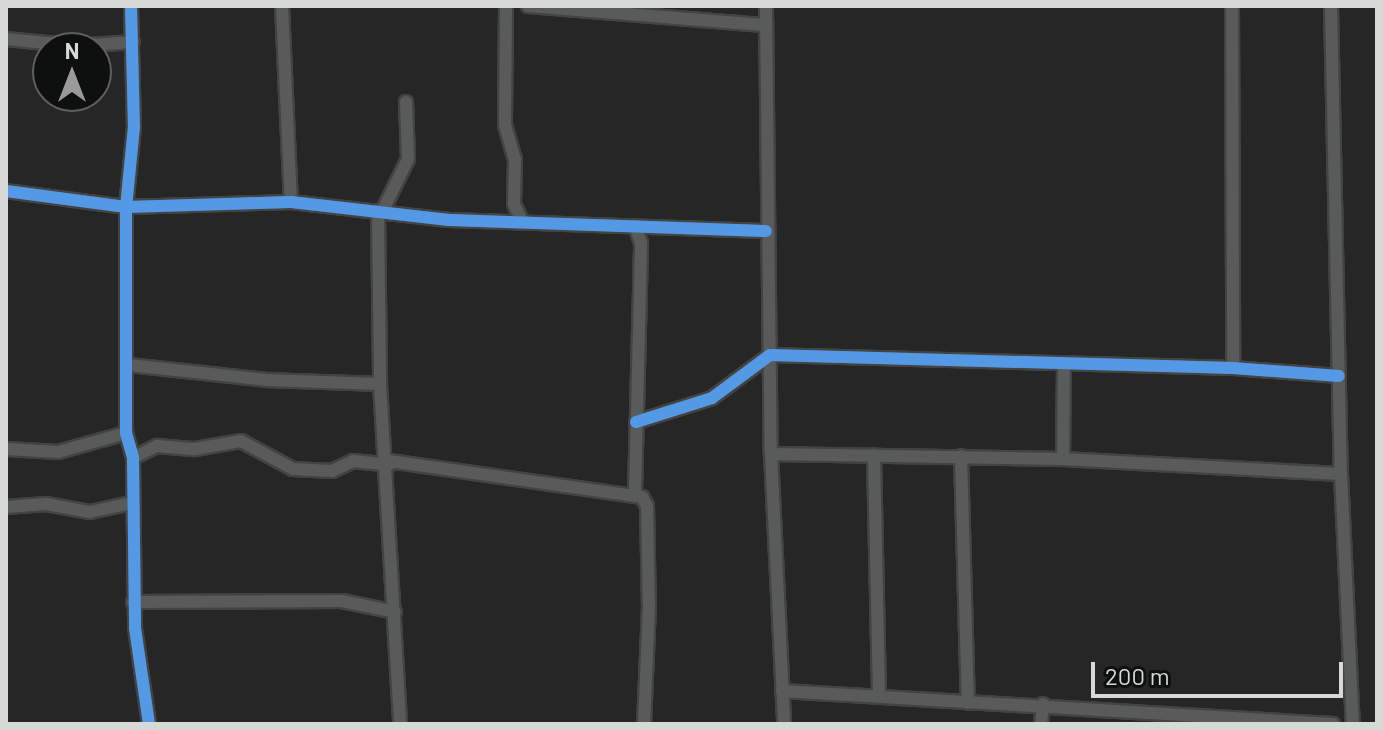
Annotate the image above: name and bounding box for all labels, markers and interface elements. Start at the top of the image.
north arrow [32,32,112,112]
text: N [65,37,79,63]
scale bar [1095,646,1347,696]
text: 200 m [1105,661,1170,690]

